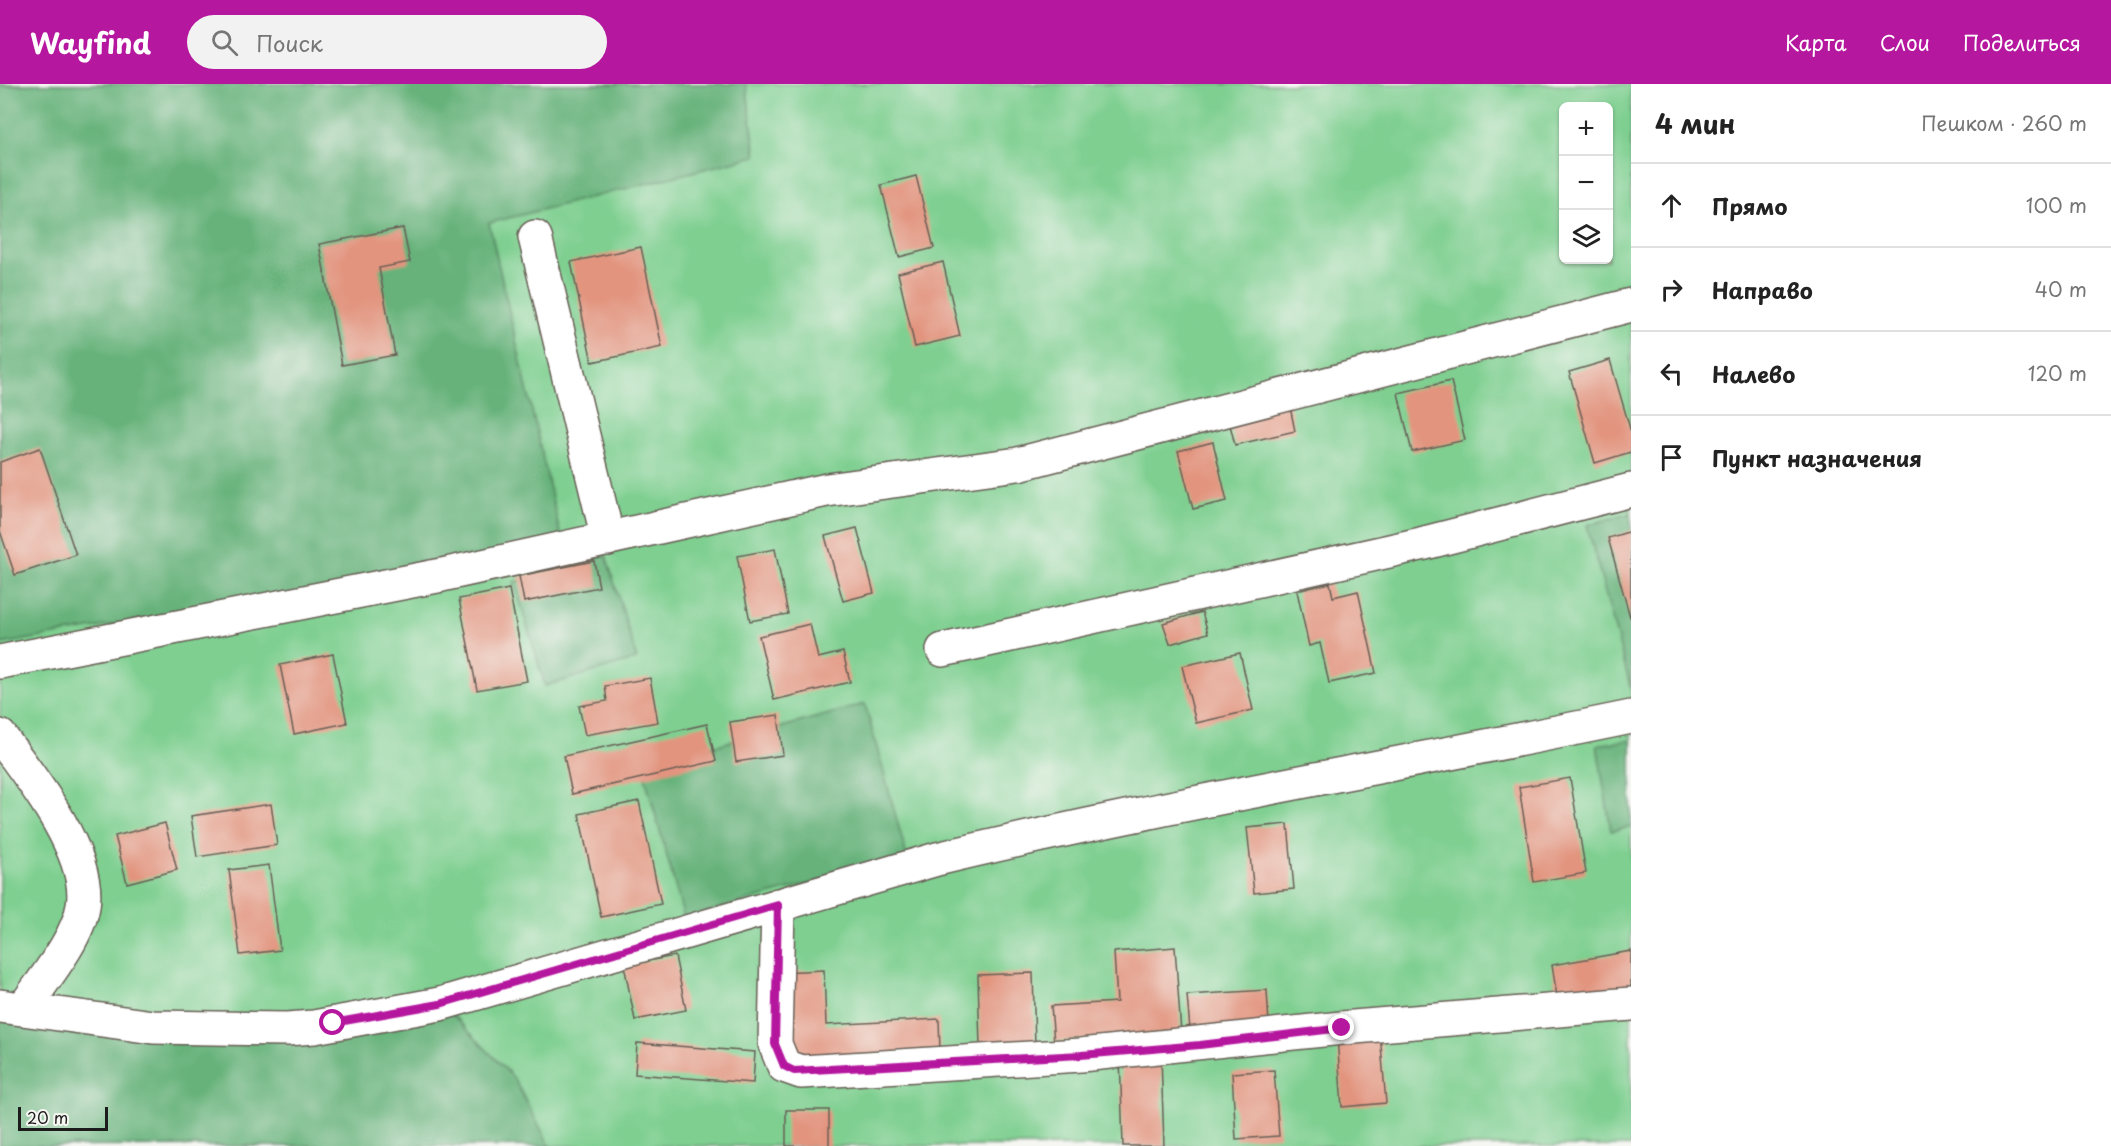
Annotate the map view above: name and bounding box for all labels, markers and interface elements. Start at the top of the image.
search box [187,15,607,69]
text: Wayfind [30,21,151,64]
icon: search [208,26,241,59]
text: Поиск [256,26,323,59]
text: Карта [1785,26,1847,58]
text: Слои [1880,26,1930,58]
text: Поделиться [1963,26,2081,58]
map controls [1559,102,1613,264]
button: + [1559,102,1613,156]
text: 4 мин [1655,104,1736,143]
text: Пешком · 260 m [1921,108,2087,138]
button: − [1559,156,1613,210]
icon: ahead [1655,189,1688,222]
text: Прямо [1712,189,1787,222]
text: 100 m [2026,190,2087,220]
button: layers [1559,210,1613,264]
icon: right [1655,273,1688,306]
text: Направо [1712,273,1813,306]
text: 40 m [2035,274,2087,304]
icon: left [1655,357,1688,390]
text: Налево [1712,357,1795,390]
text: 120 m [2028,358,2087,388]
icon: arrive [1655,441,1688,474]
text: Пункт назначения [1712,441,1922,474]
route start [319,1009,345,1035]
route end [1328,1014,1354,1040]
scale bar [18,1104,108,1132]
text: 20 m [27,1105,68,1129]

